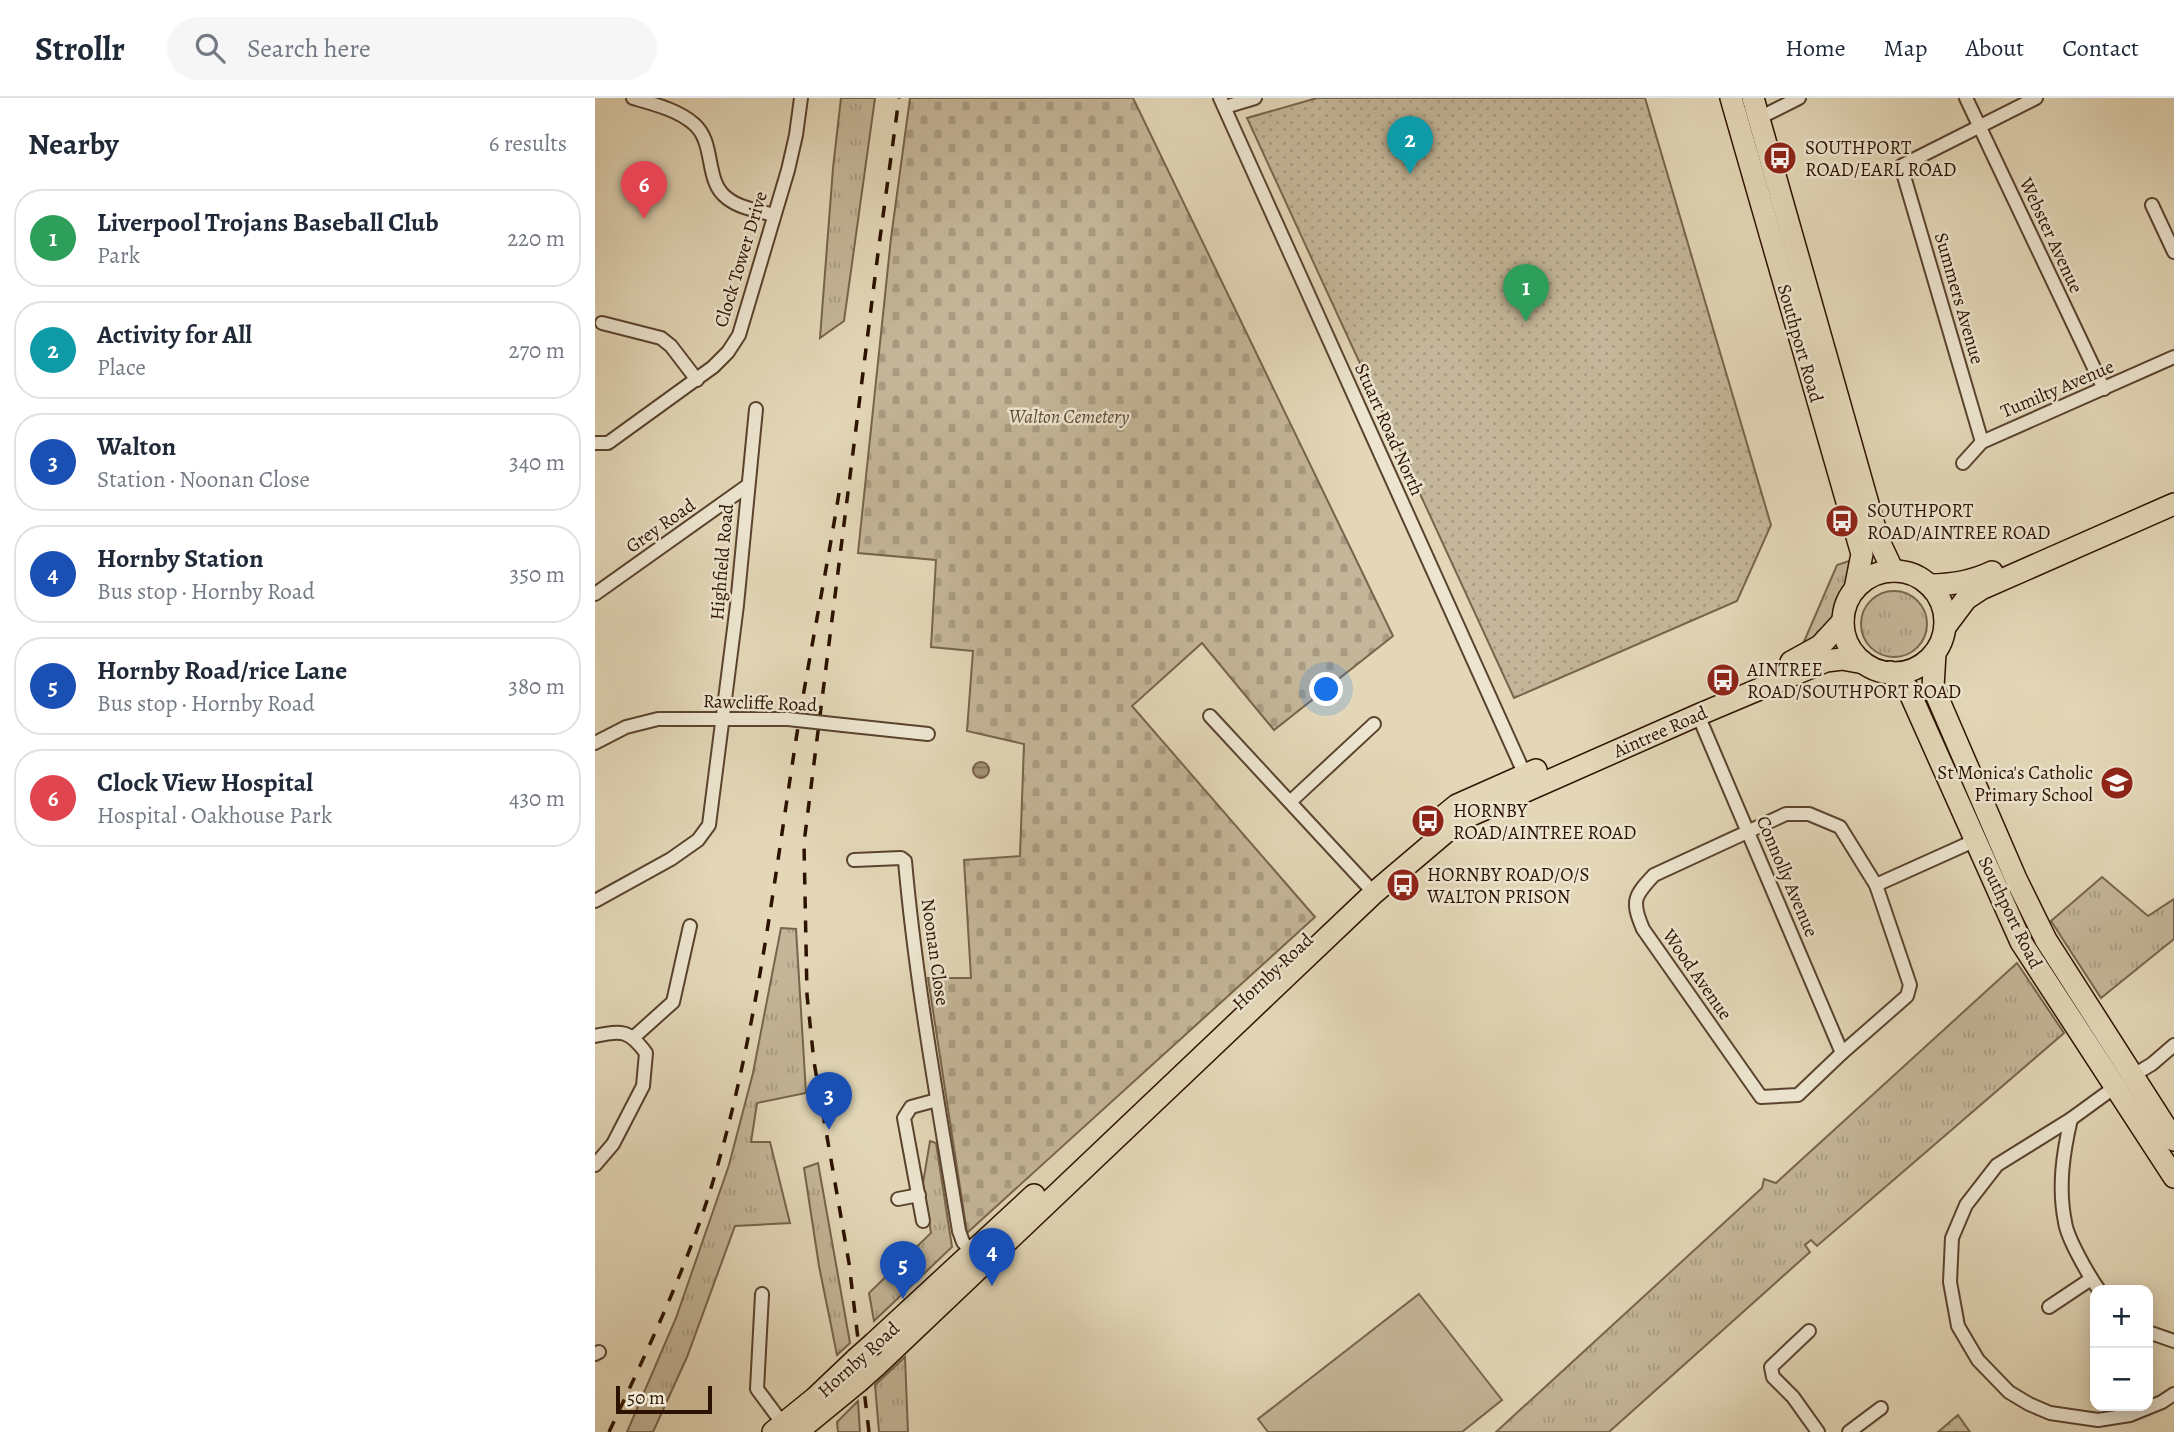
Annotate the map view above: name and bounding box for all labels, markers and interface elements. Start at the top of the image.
search box [167,17,657,80]
text: Strollr [35,26,125,71]
icon: search [191,29,229,67]
text: Search here [247,31,371,66]
text: Home [1785,32,1846,64]
text: Map [1884,32,1928,64]
text: About [1966,32,2024,64]
text: Contact [2062,32,2139,64]
pin: 2 [1387,116,1433,174]
text: Nearby [28,124,119,164]
text: 6 results [489,128,567,159]
place label: SOUTHPORT ROAD/EARL ROAD [1805,135,1956,183]
bus stop icon: SOUTHPORT ROAD/EARL ROAD [1761,139,1799,177]
pin: 6 [621,161,667,219]
street label: Webster Avenue [2013,173,2089,297]
street label: Clock Tower Drive [708,188,774,330]
text: Liverpool Trojans Baseball Club [97,205,439,240]
text: 1 [49,223,57,254]
text: 220 m [507,223,565,254]
street label: Summers Avenue [1928,229,1990,367]
text: Park [97,240,140,271]
pin: 1 [1503,264,1549,322]
street label: Southport Road [1771,281,1830,406]
text: Activity for All [97,317,252,352]
text: 2 [47,335,59,366]
text: 270 m [508,335,565,366]
text: Place [97,352,146,383]
street label: Tumilty Avenue [1997,353,2118,425]
street label: Stuart Road North [1348,359,1430,500]
park label: Walton Cemetery [1009,404,1130,430]
text: Walton [97,429,176,464]
text: 3 [48,447,58,478]
text: 340 m [509,447,565,478]
text: Station · Noonan Close [97,464,310,495]
street label: Grey Road [620,492,701,559]
place label: SOUTHPORT ROAD/AINTREE ROAD [1867,498,2050,546]
street label: Highfield Road [704,502,740,621]
bus stop icon: SOUTHPORT ROAD/AINTREE ROAD [1823,502,1861,540]
text: Hornby Station [97,541,264,576]
text: 4 [48,559,58,590]
text: 350 m [510,559,565,590]
text: Bus stop · Hornby Road [97,576,315,607]
text: Hornby Road/rice Lane [97,653,347,688]
place label: AINTREE ROAD/SOUTHPORT ROAD [1746,657,1961,705]
bus stop icon: AINTREE ROAD/SOUTHPORT ROAD [1704,661,1742,699]
text: 5 [48,671,58,702]
text: 380 m [508,671,565,702]
your location [1309,672,1343,706]
text: Bus stop · Hornby Road [97,688,315,719]
street label: Rawcliffe Road [702,688,818,718]
street label: Aintree Road [1608,699,1712,765]
place label: St Monica's Catholic Primary School [1937,760,2093,808]
school or university icon: St Monica's Catholic Primary School [2098,764,2136,802]
text: Clock View Hospital [97,765,313,800]
text: 6 [48,783,58,814]
text: 430 m [509,783,565,814]
place label: HORNBY ROAD/AINTREE ROAD [1453,798,1636,846]
text: Hospital · Oakhouse Park [97,800,332,831]
bus stop icon: HORNBY ROAD/AINTREE ROAD [1409,802,1447,840]
street label: Connolly Avenue [1750,812,1824,941]
street label: Southport Road [1972,852,2049,974]
place label: HORNBY ROAD/O/S WALTON PRISON [1426,862,1590,910]
bus stop icon: HORNBY ROAD/O/S WALTON PRISON [1384,866,1422,904]
street label: Noonan Close [915,897,955,1007]
street label: Wood Avenue [1656,923,1738,1025]
street label: Hornby Road [1226,927,1320,1016]
pin: 3 [806,1072,852,1130]
pin: 4 [969,1228,1015,1286]
pin: 5 [880,1241,926,1299]
map controls [2090,1285,2153,1411]
button: + [2090,1285,2153,1348]
street label: Hornby Road [812,1315,906,1404]
button: − [2090,1348,2153,1411]
scale bar [616,1383,712,1415]
text: 50 m [627,1385,665,1411]

